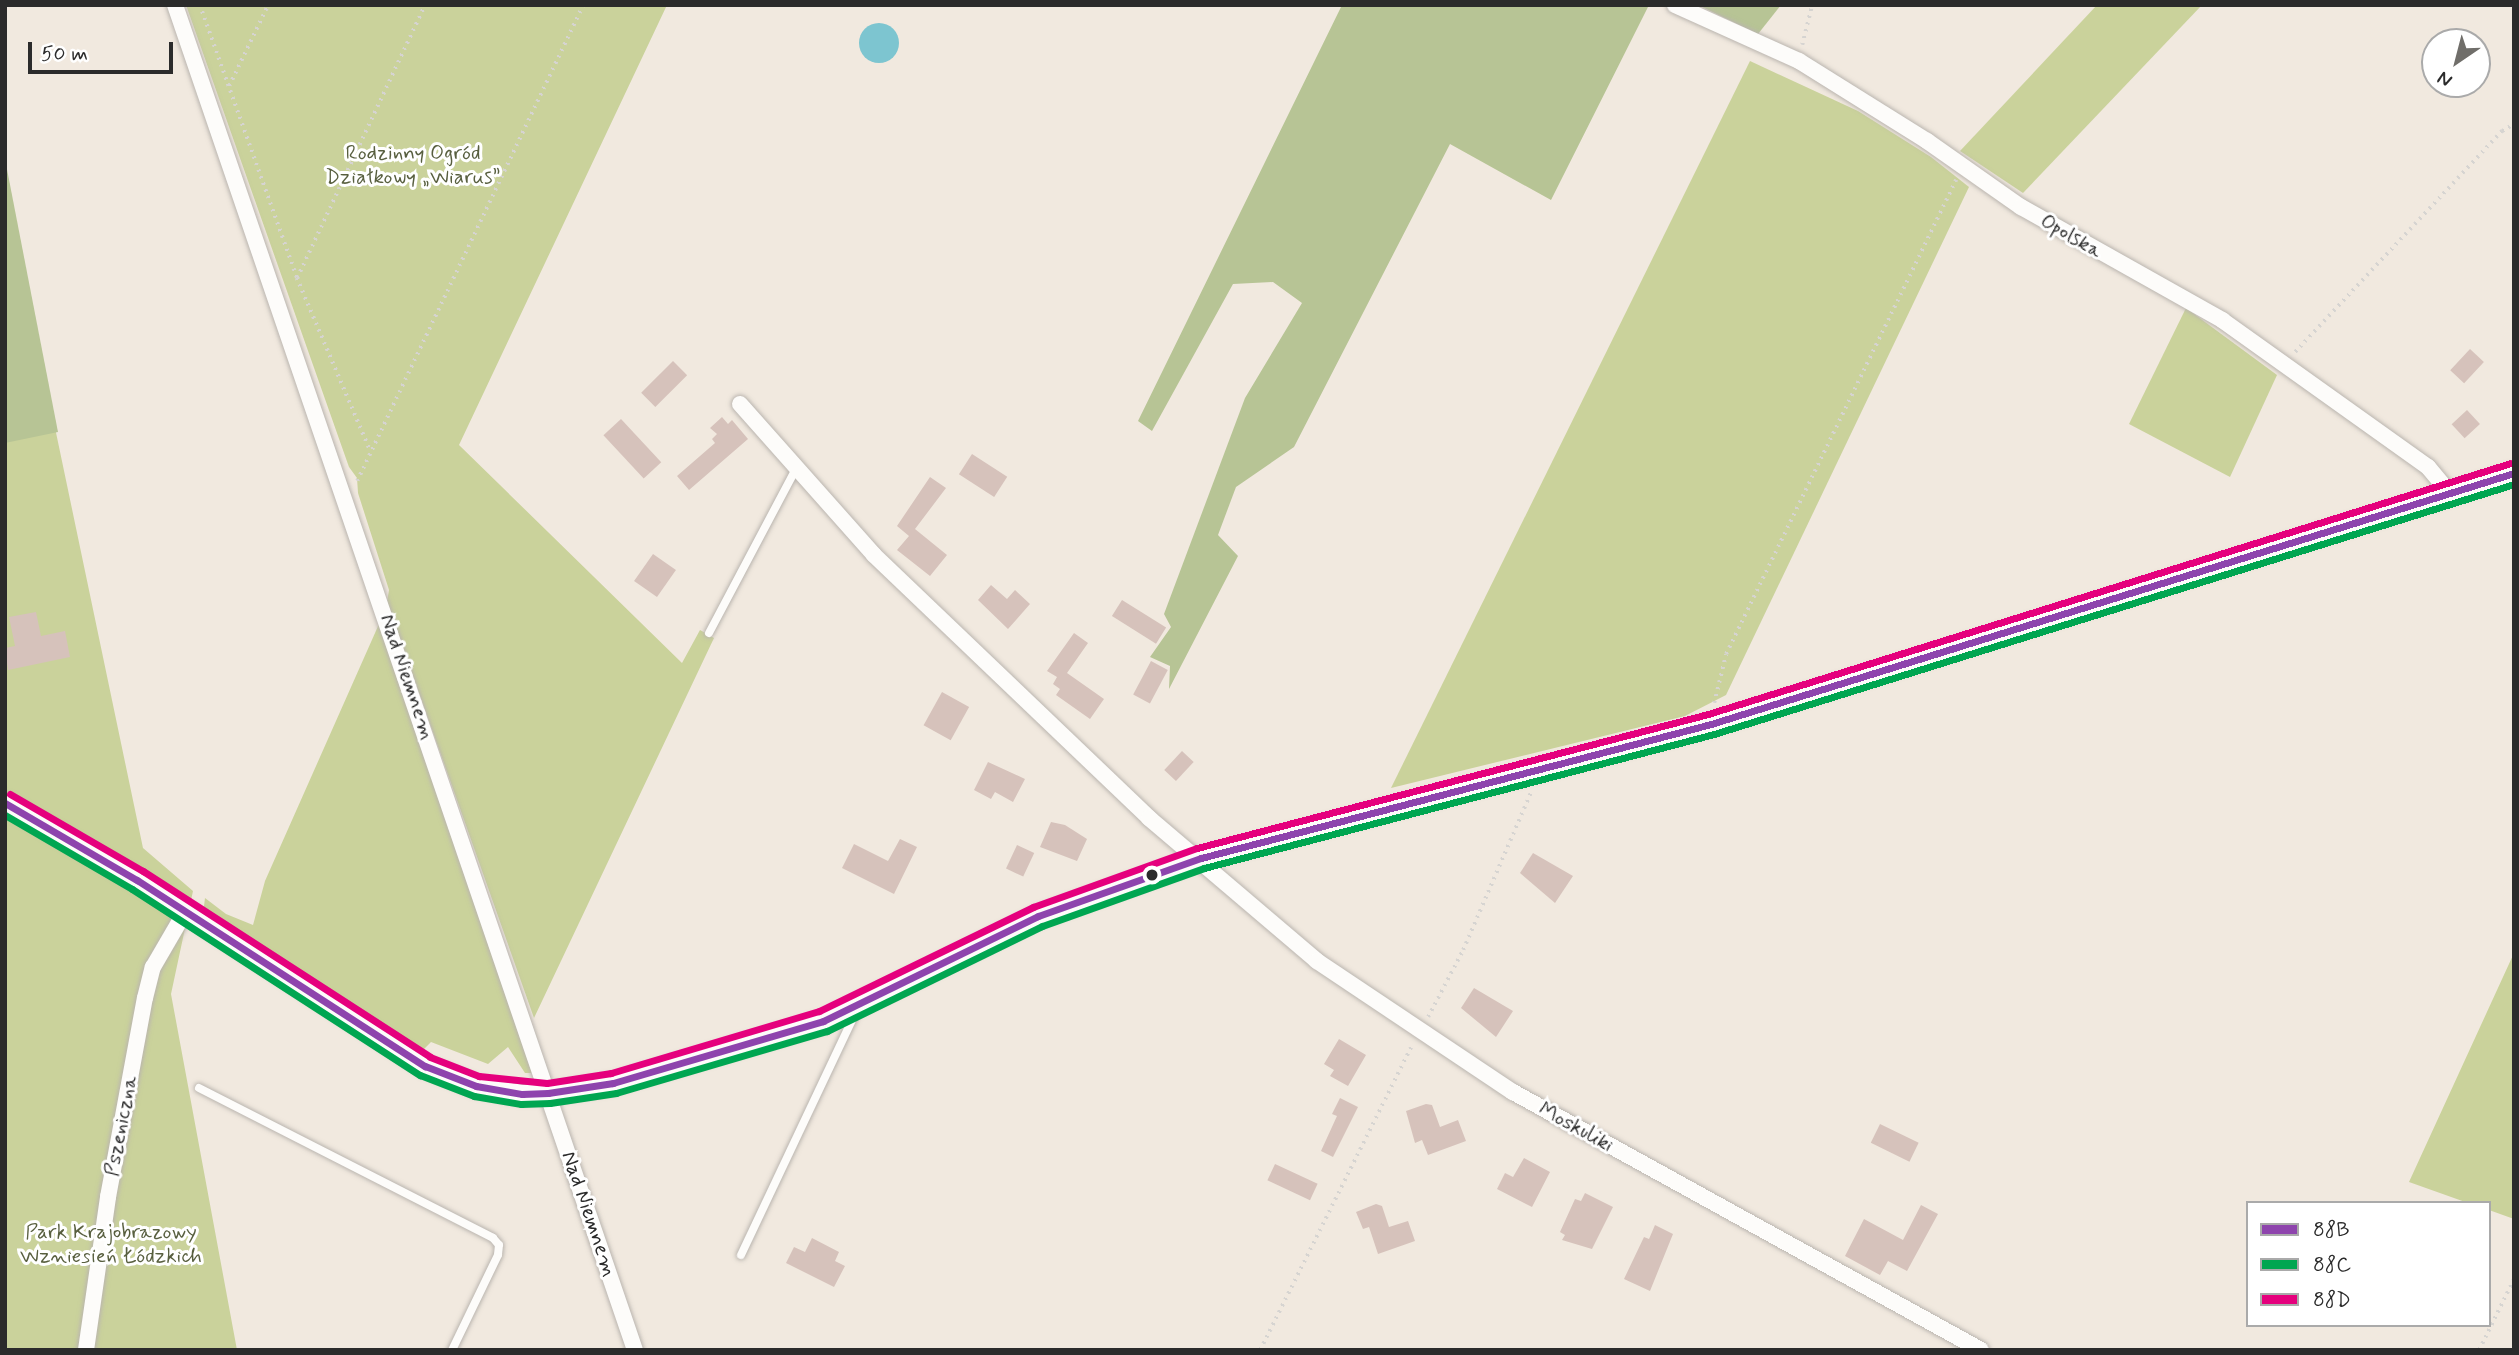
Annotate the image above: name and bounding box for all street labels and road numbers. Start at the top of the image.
street label: Opolska [2036,208,2106,264]
street label: Nad Niemnem [374,610,440,744]
street label: Pszeniczna [99,1074,143,1178]
street label: Moskuliki [1534,1096,1618,1158]
street label: Nad Niemnem [556,1147,622,1281]

